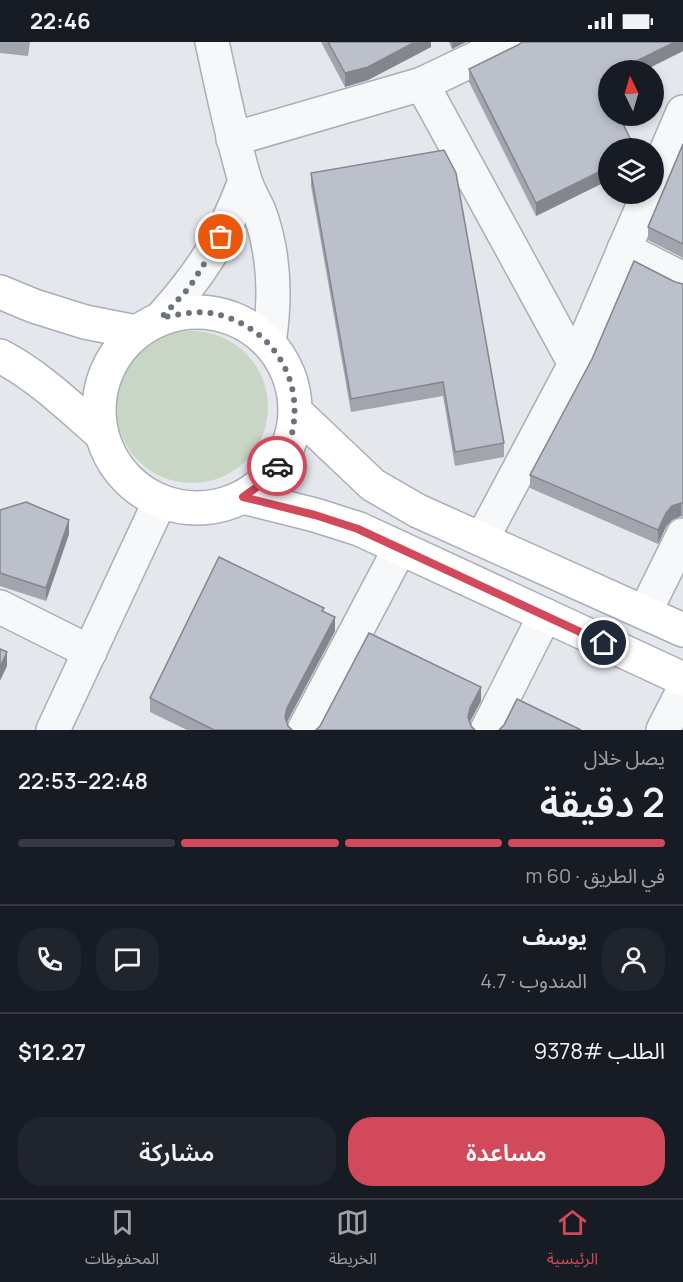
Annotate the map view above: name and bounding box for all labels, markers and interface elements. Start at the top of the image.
text: 22:46 [30,6,91,36]
north arrow [598,60,664,126]
map controls [598,60,664,204]
button: layers [598,138,664,204]
pin [195,211,246,262]
icon: bag [204,220,237,253]
courier [247,436,307,496]
icon: car [261,450,294,483]
pin [578,617,629,668]
icon: home [587,626,620,659]
text: يصل خلال [584,744,665,771]
text: 22:48–22:53 [18,766,148,796]
text: 2 دقيقة [540,775,665,829]
text: في الطريق · 60 m [526,862,665,889]
text: يوسف [522,922,587,952]
button: phone [18,928,81,991]
button: chat [96,928,159,991]
button: person [602,928,665,991]
text: المندوب · 4.7 [480,967,587,994]
text: الطلب #9378 [533,1036,665,1066]
text: $12.27 [18,1037,86,1067]
button: مشاركة [18,1117,336,1186]
button: مساعدة [348,1117,665,1186]
tab: المحفوظات [85,1206,159,1276]
tab: الخريطة [329,1206,377,1276]
tab: الرئيسية [547,1206,598,1276]

